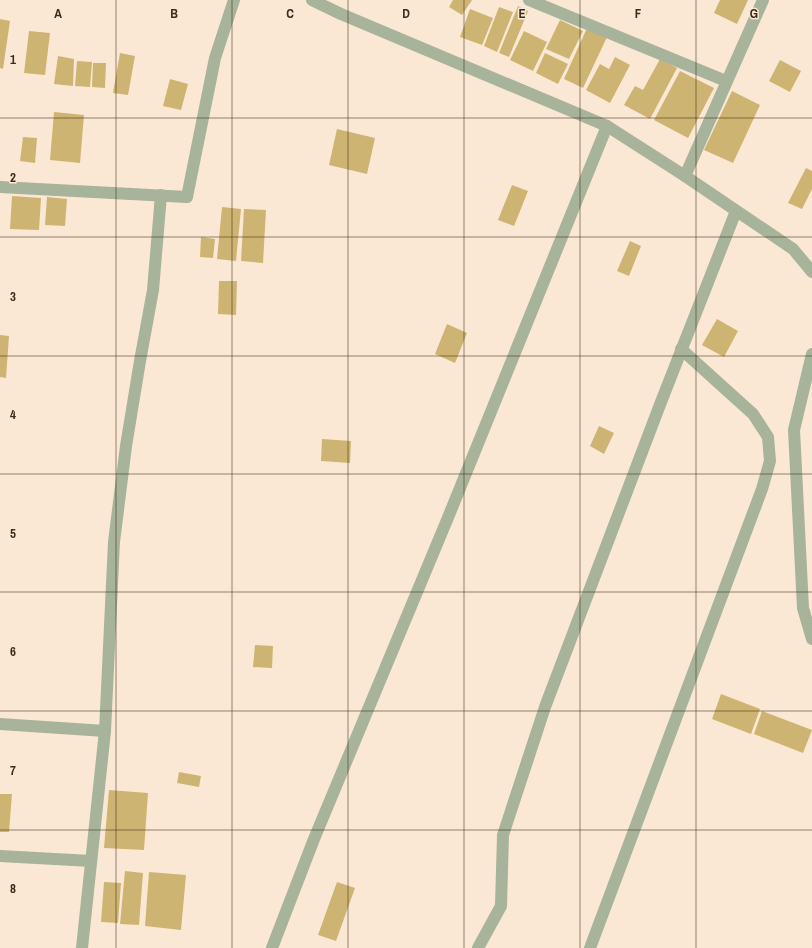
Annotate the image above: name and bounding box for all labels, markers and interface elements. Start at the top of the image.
text: A [54,5,62,22]
text: B [170,5,178,22]
text: C [286,5,294,22]
text: D [402,5,410,22]
text: E [518,5,526,22]
text: F [635,5,642,22]
text: G [750,5,758,22]
text: 1 [10,51,16,68]
text: 2 [10,169,16,186]
text: 3 [10,288,16,305]
text: 4 [10,406,16,423]
text: 5 [10,525,16,542]
text: 6 [10,643,16,660]
text: 7 [10,762,16,779]
text: 8 [10,880,16,897]

